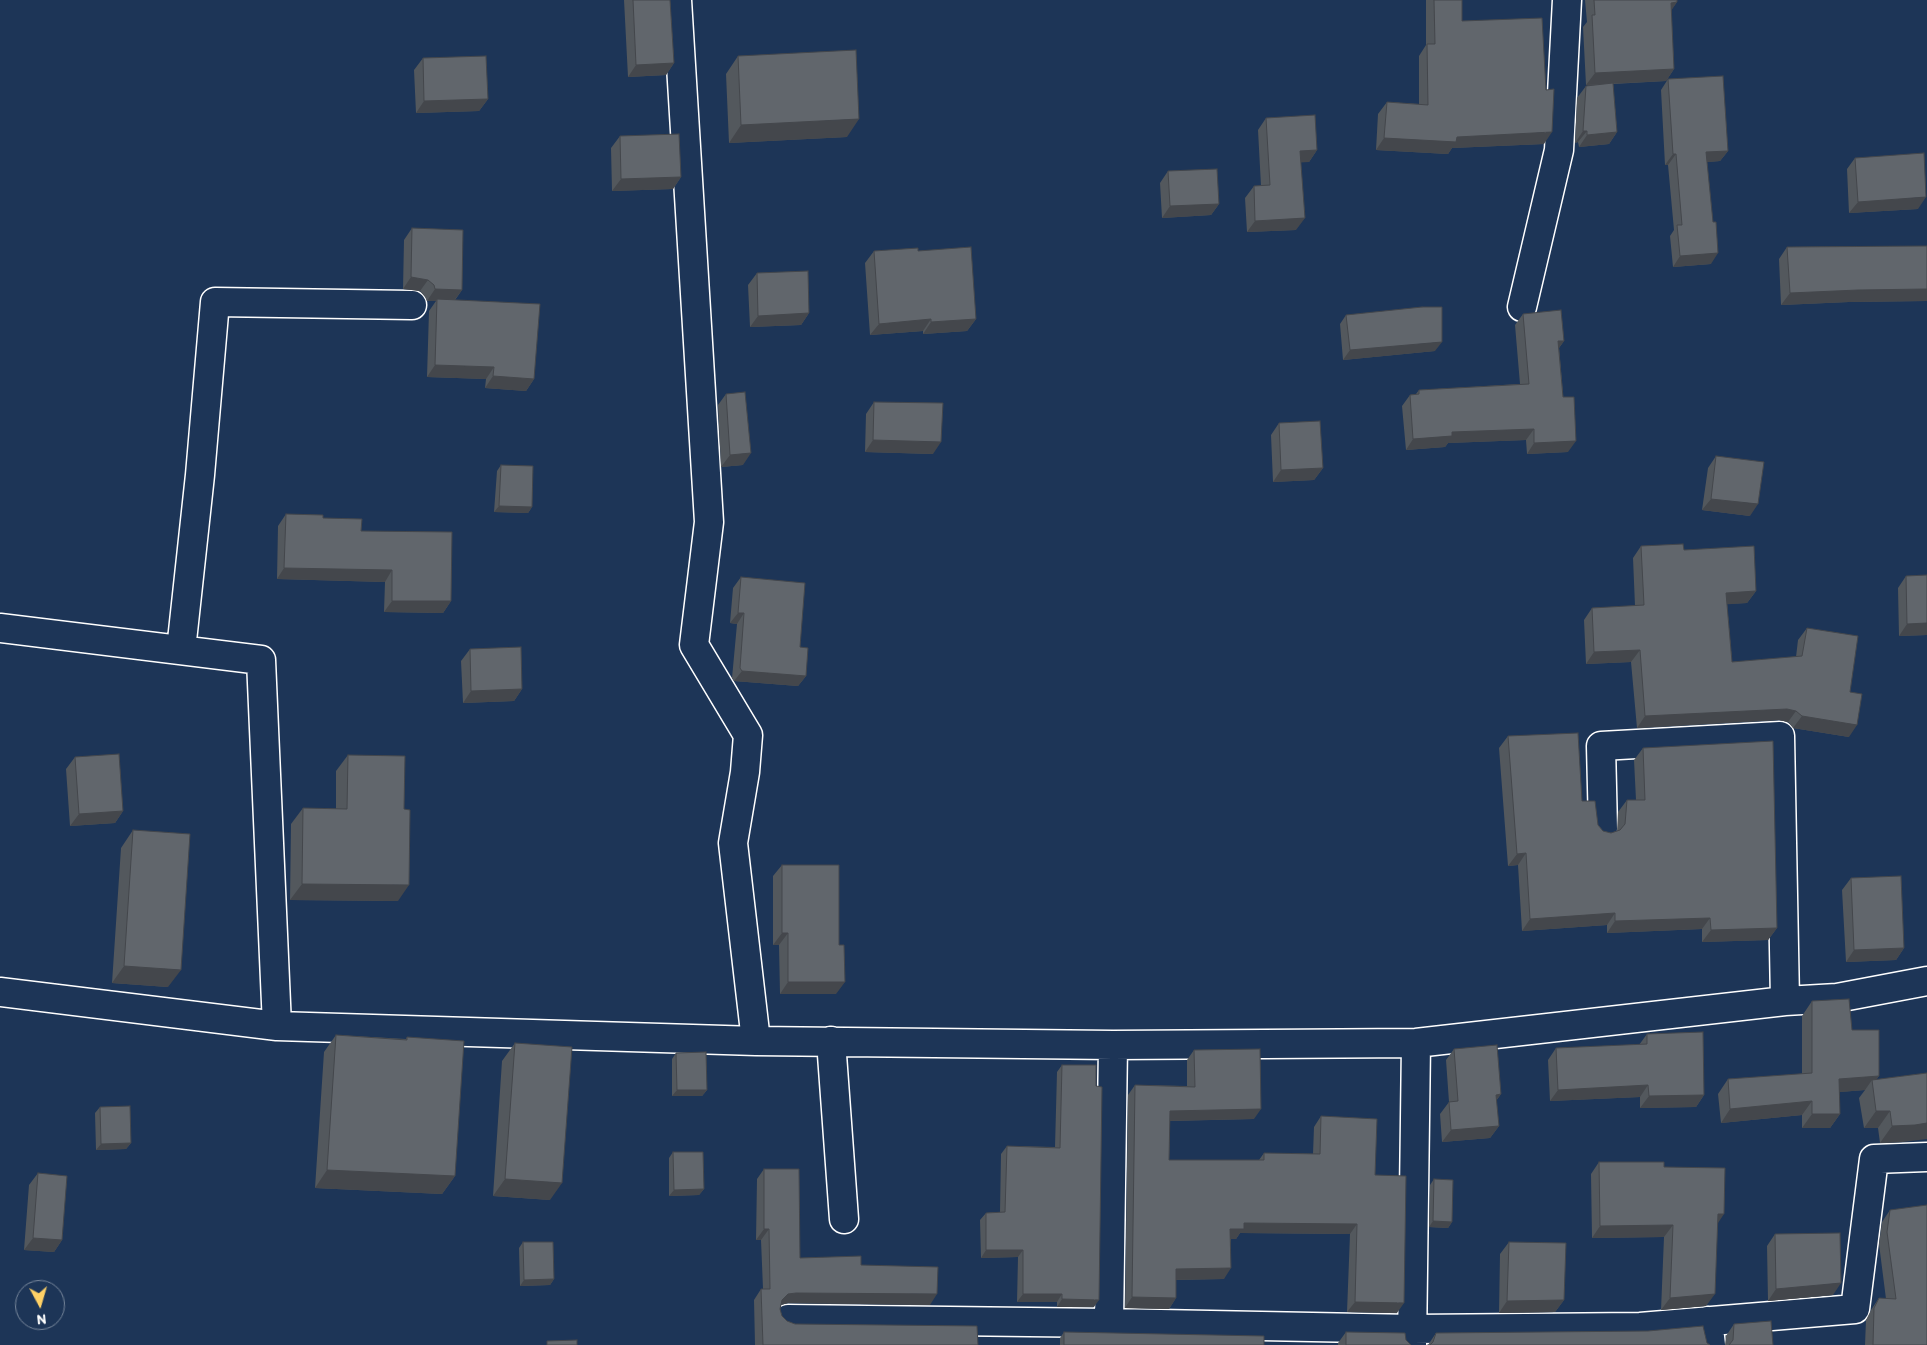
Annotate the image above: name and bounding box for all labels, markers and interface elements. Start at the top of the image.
north arrow [15,1280,65,1330]
text: N [36,1310,47,1328]

